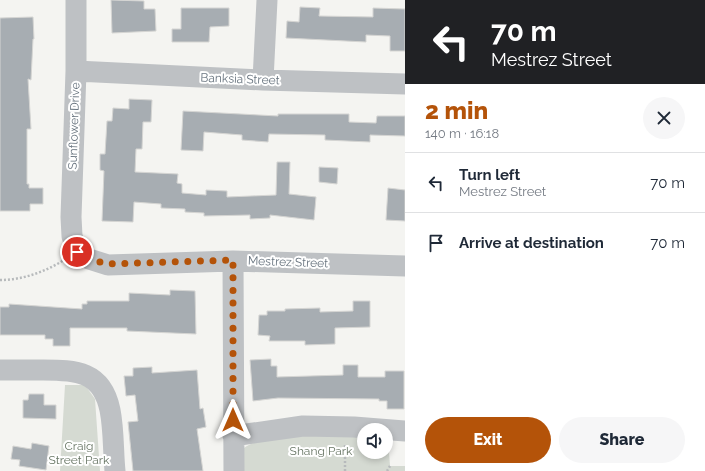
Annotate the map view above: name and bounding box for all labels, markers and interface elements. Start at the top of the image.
text: 70 m [491,15,557,48]
icon: left [425,16,477,68]
text: Mestrez Street [491,49,612,70]
street label: Banksia Street [200,71,280,87]
street label: Sunflower Drive [65,82,83,170]
text: 2 min [425,96,488,125]
button: close [643,97,685,139]
text: 140 m · 16:18 [425,126,499,141]
text: Turn left [459,166,520,184]
icon: left [425,172,447,194]
text: 70 m [650,174,685,192]
text: Mestrez Street [459,184,546,199]
icon: arrive [425,232,447,254]
text: Arrive at destination [459,234,604,252]
text: 70 m [650,234,685,252]
pin [60,235,94,269]
icon: arrive [66,241,88,263]
street label: Mestrez Street [248,254,328,270]
position arrow [212,399,254,441]
button: Exit [425,417,551,463]
button: Share [559,417,685,463]
map controls [357,423,393,459]
button: sound [357,423,393,459]
park label: Craig Street Park [49,439,110,467]
park label: Shang Park [290,444,353,458]

